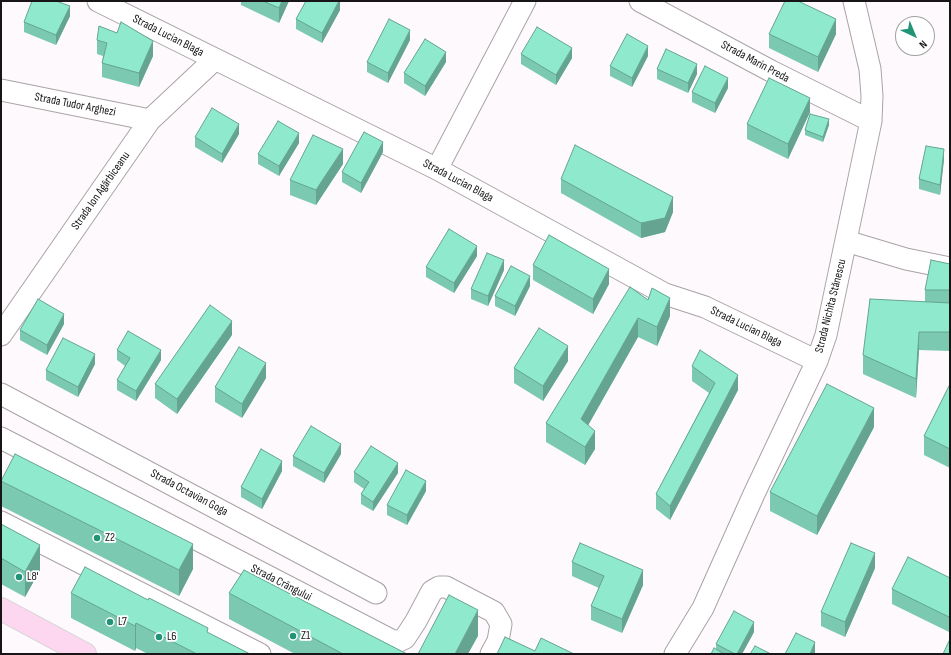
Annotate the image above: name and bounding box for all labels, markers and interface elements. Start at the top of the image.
street label: Strada Lucian Blaga [130,12,206,60]
north arrow [895,16,935,56]
street label: Strada Marin Preda [718,38,792,86]
text: N [916,38,930,51]
street label: Strada Tudor Arghezi [33,90,117,120]
street label: Strada Ion Agârbiceanu [69,149,133,233]
street label: Strada Lucian Blaga [420,156,496,206]
street label: Strada Nichita Stănescu [812,258,850,354]
street label: Strada Lucian Blaga [708,303,784,351]
street label: Strada Octavian Goga [148,467,230,519]
place label: Z2 [105,531,115,545]
marker: Z2 [92,533,102,543]
street label: Strada Crângului [248,562,314,604]
place label: L8' [27,570,38,584]
marker: L8' [14,572,24,582]
place label: L7 [118,615,127,629]
marker: L7 [105,617,115,627]
place label: Z1 [301,629,310,643]
place label: L6 [167,630,176,644]
marker: Z1 [288,631,298,641]
marker: L6 [154,632,164,642]

